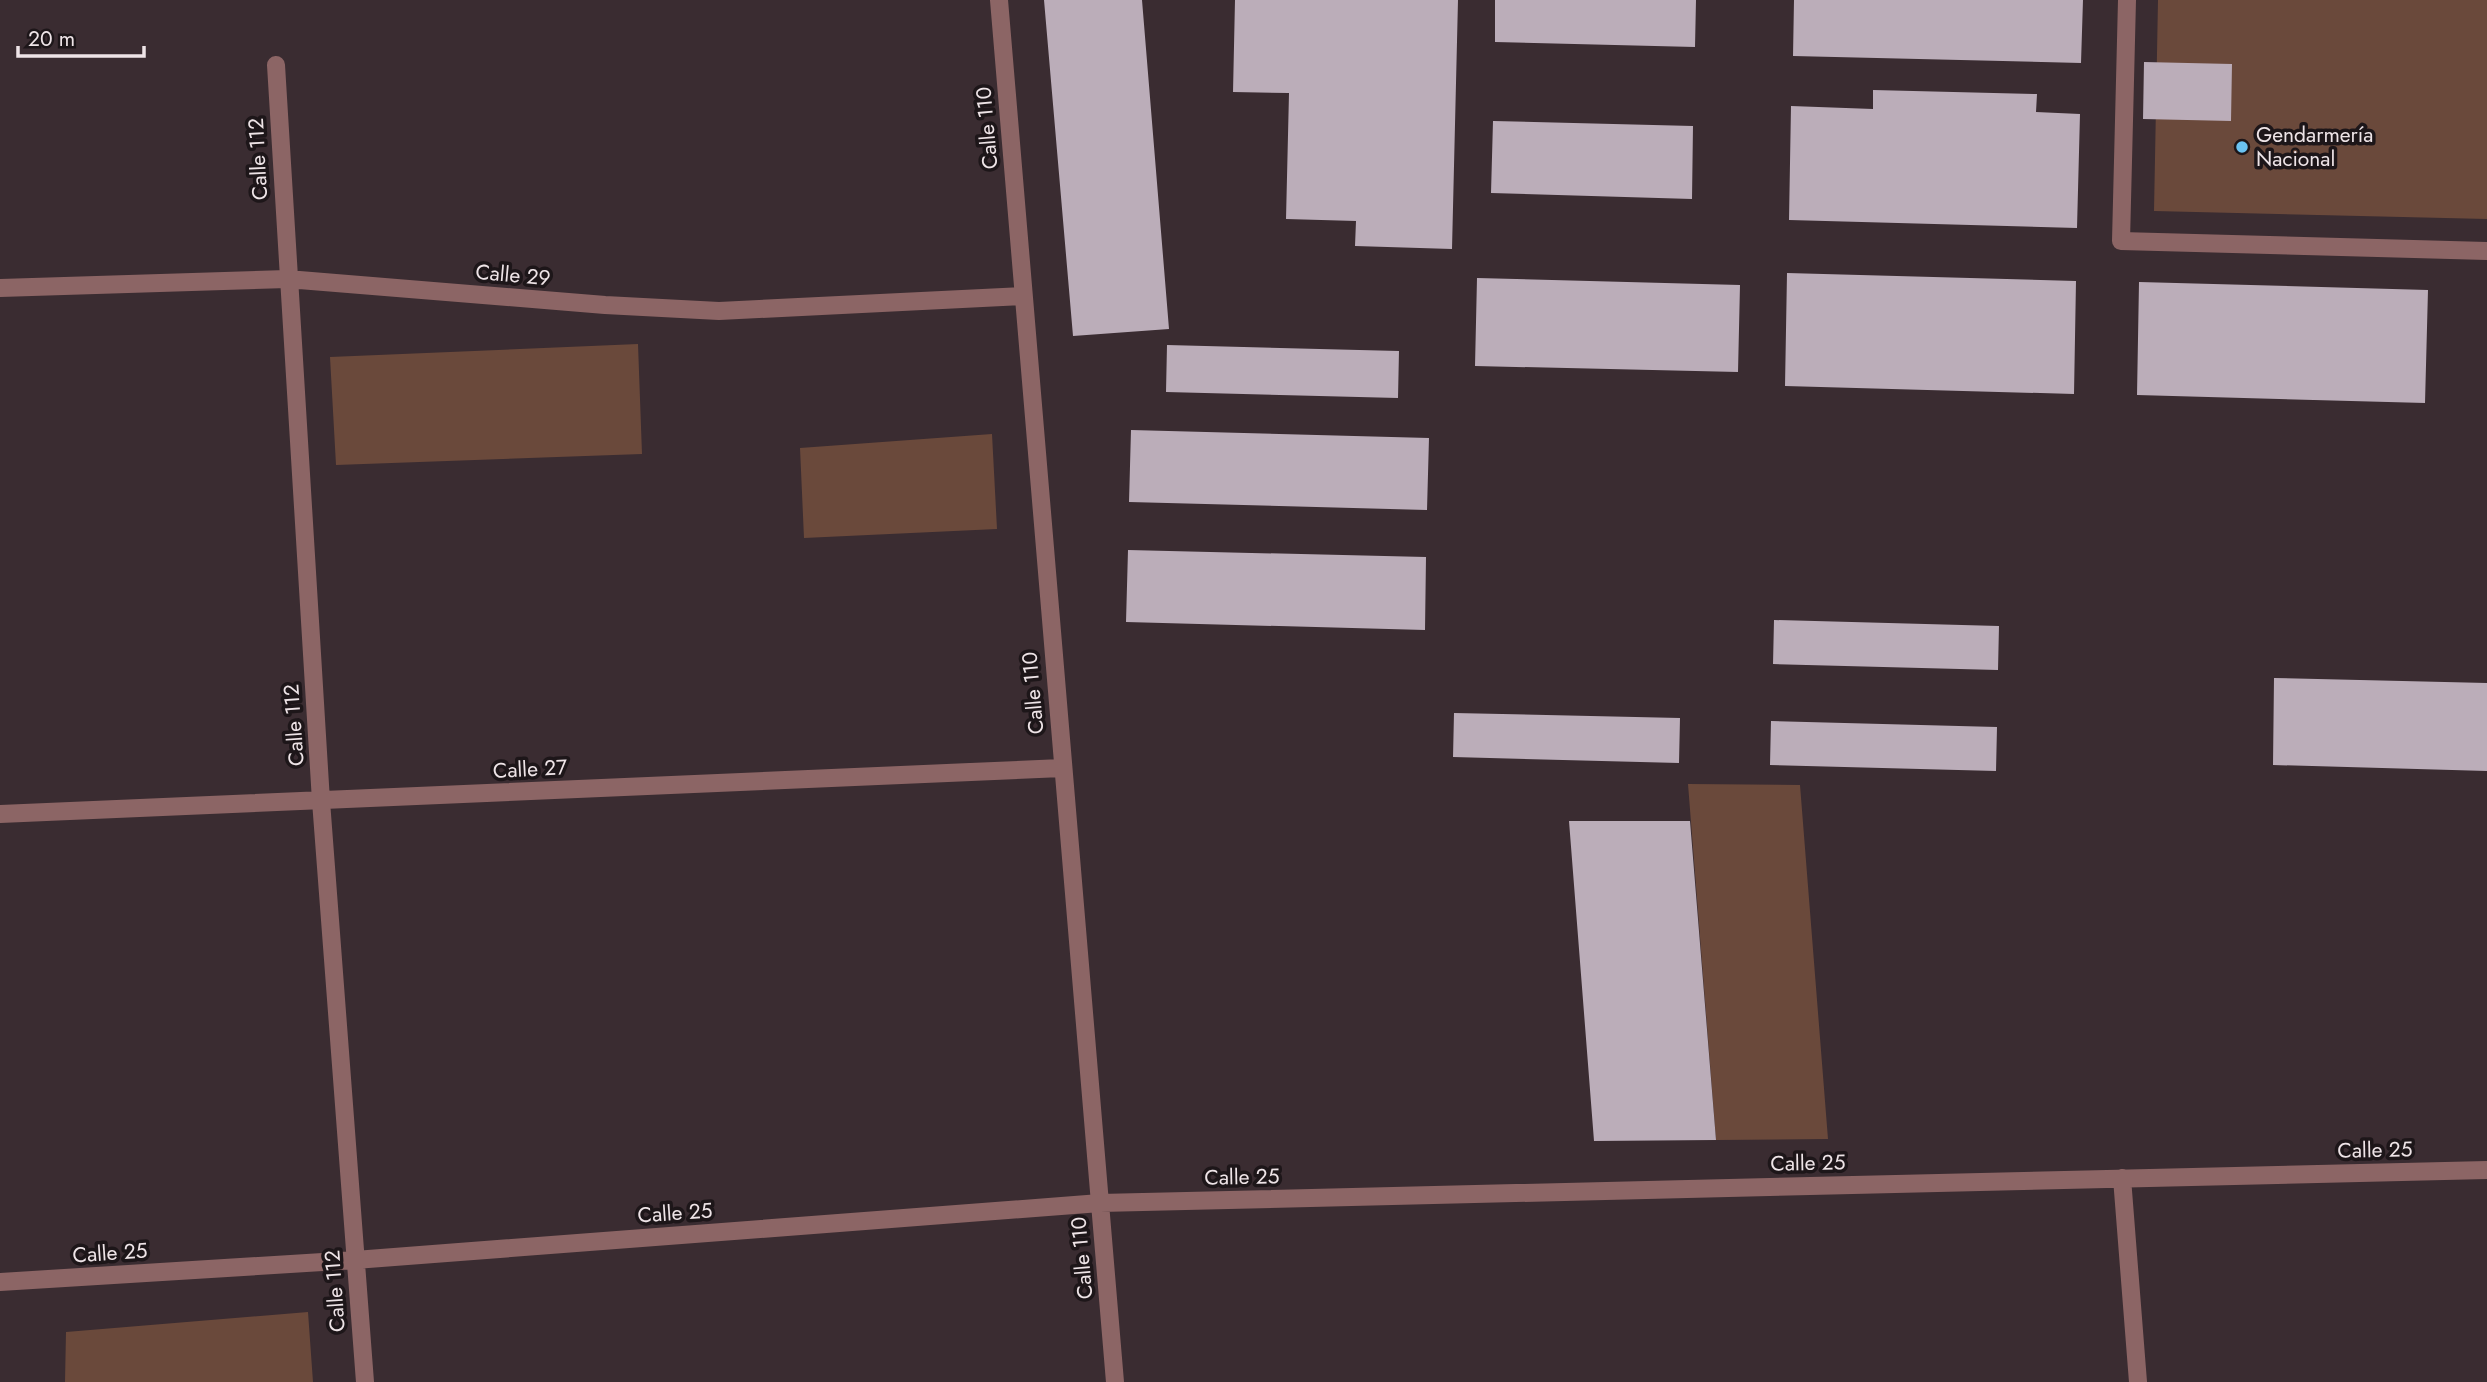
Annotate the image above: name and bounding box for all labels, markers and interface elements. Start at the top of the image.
scale bar [18,14,144,58]
text: 20 m [28,24,75,54]
street label: Calle 110 [968,85,1006,171]
street label: Calle 112 [241,117,275,201]
place label: Gendarmería Nacional [2256,120,2373,174]
marker: Gendarmería Nacional [2234,139,2250,155]
street label: Calle 29 [474,257,552,293]
street label: Calle 110 [1014,650,1052,736]
street label: Calle 112 [276,683,312,767]
street label: Calle 27 [492,752,568,786]
street label: Calle 25 [2337,1134,2413,1166]
street label: Calle 25 [1770,1147,1846,1179]
street label: Calle 25 [1204,1161,1280,1193]
street label: Calle 25 [637,1195,713,1231]
street label: Calle 110 [1063,1215,1101,1301]
street label: Calle 25 [72,1235,148,1271]
street label: Calle 112 [317,1249,353,1333]

